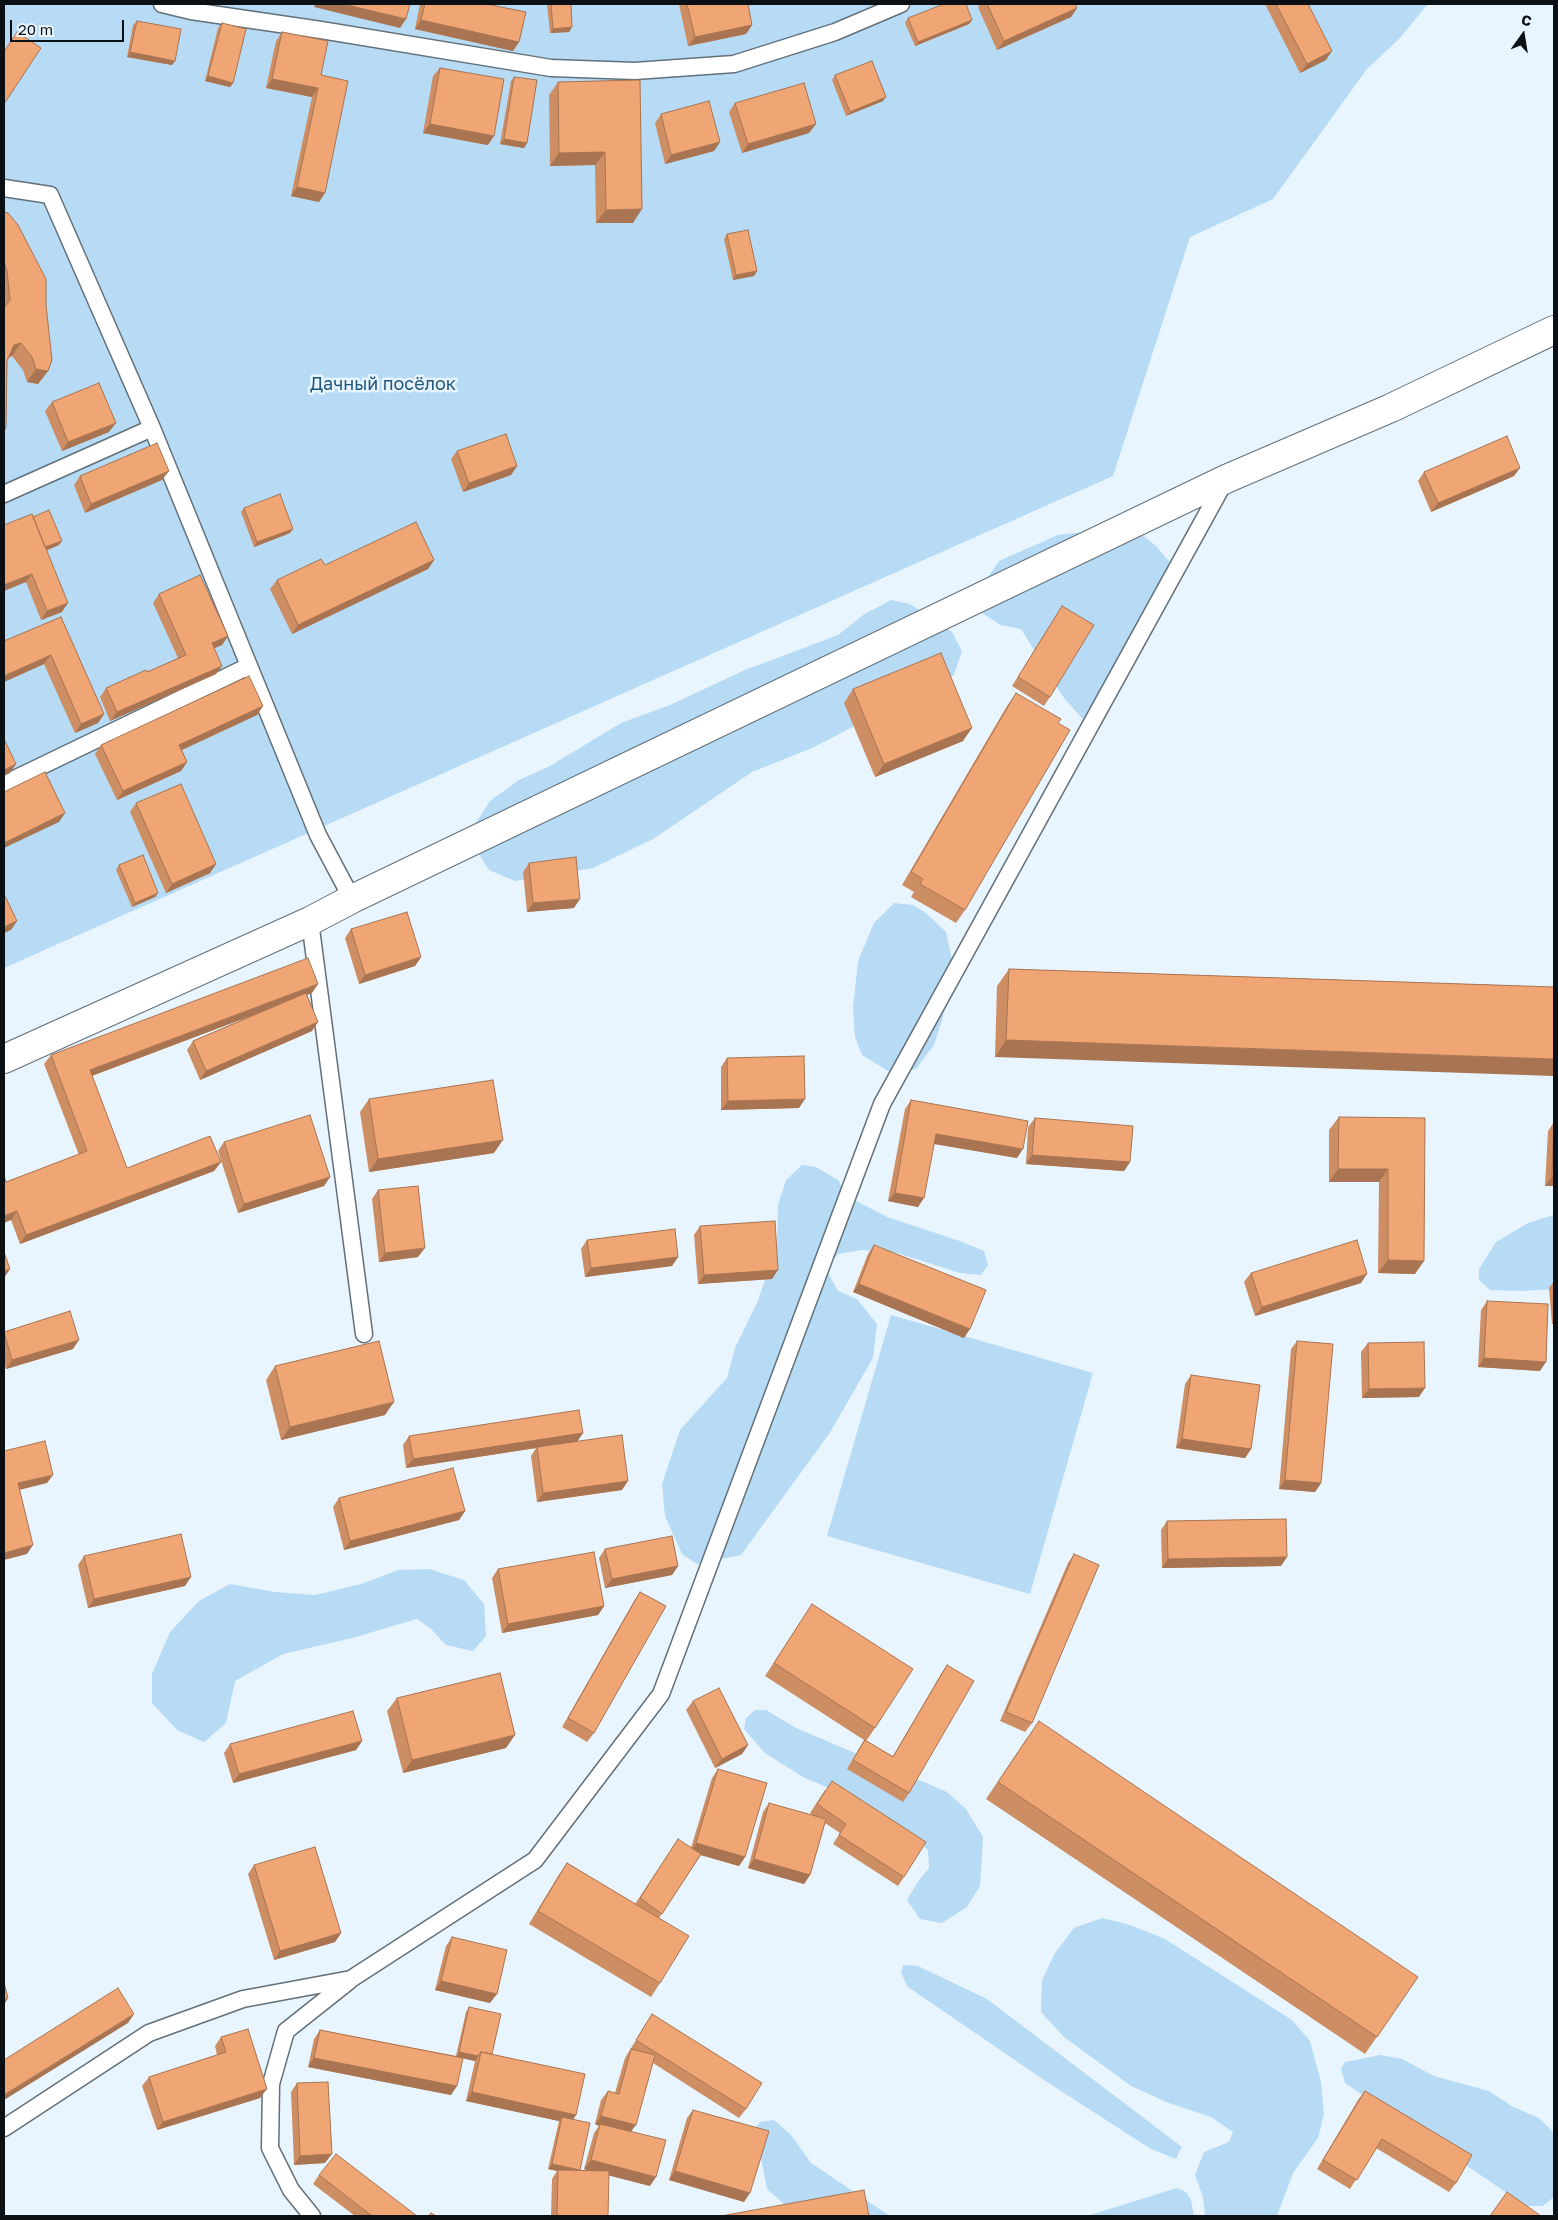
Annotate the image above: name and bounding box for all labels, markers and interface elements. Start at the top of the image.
scale bar [12,10,126,42]
north arrow [1498,10,1548,60]
text: С [1520,10,1533,29]
text: 20 m [18,20,53,38]
park label: Дачный посёлок [310,373,456,395]

